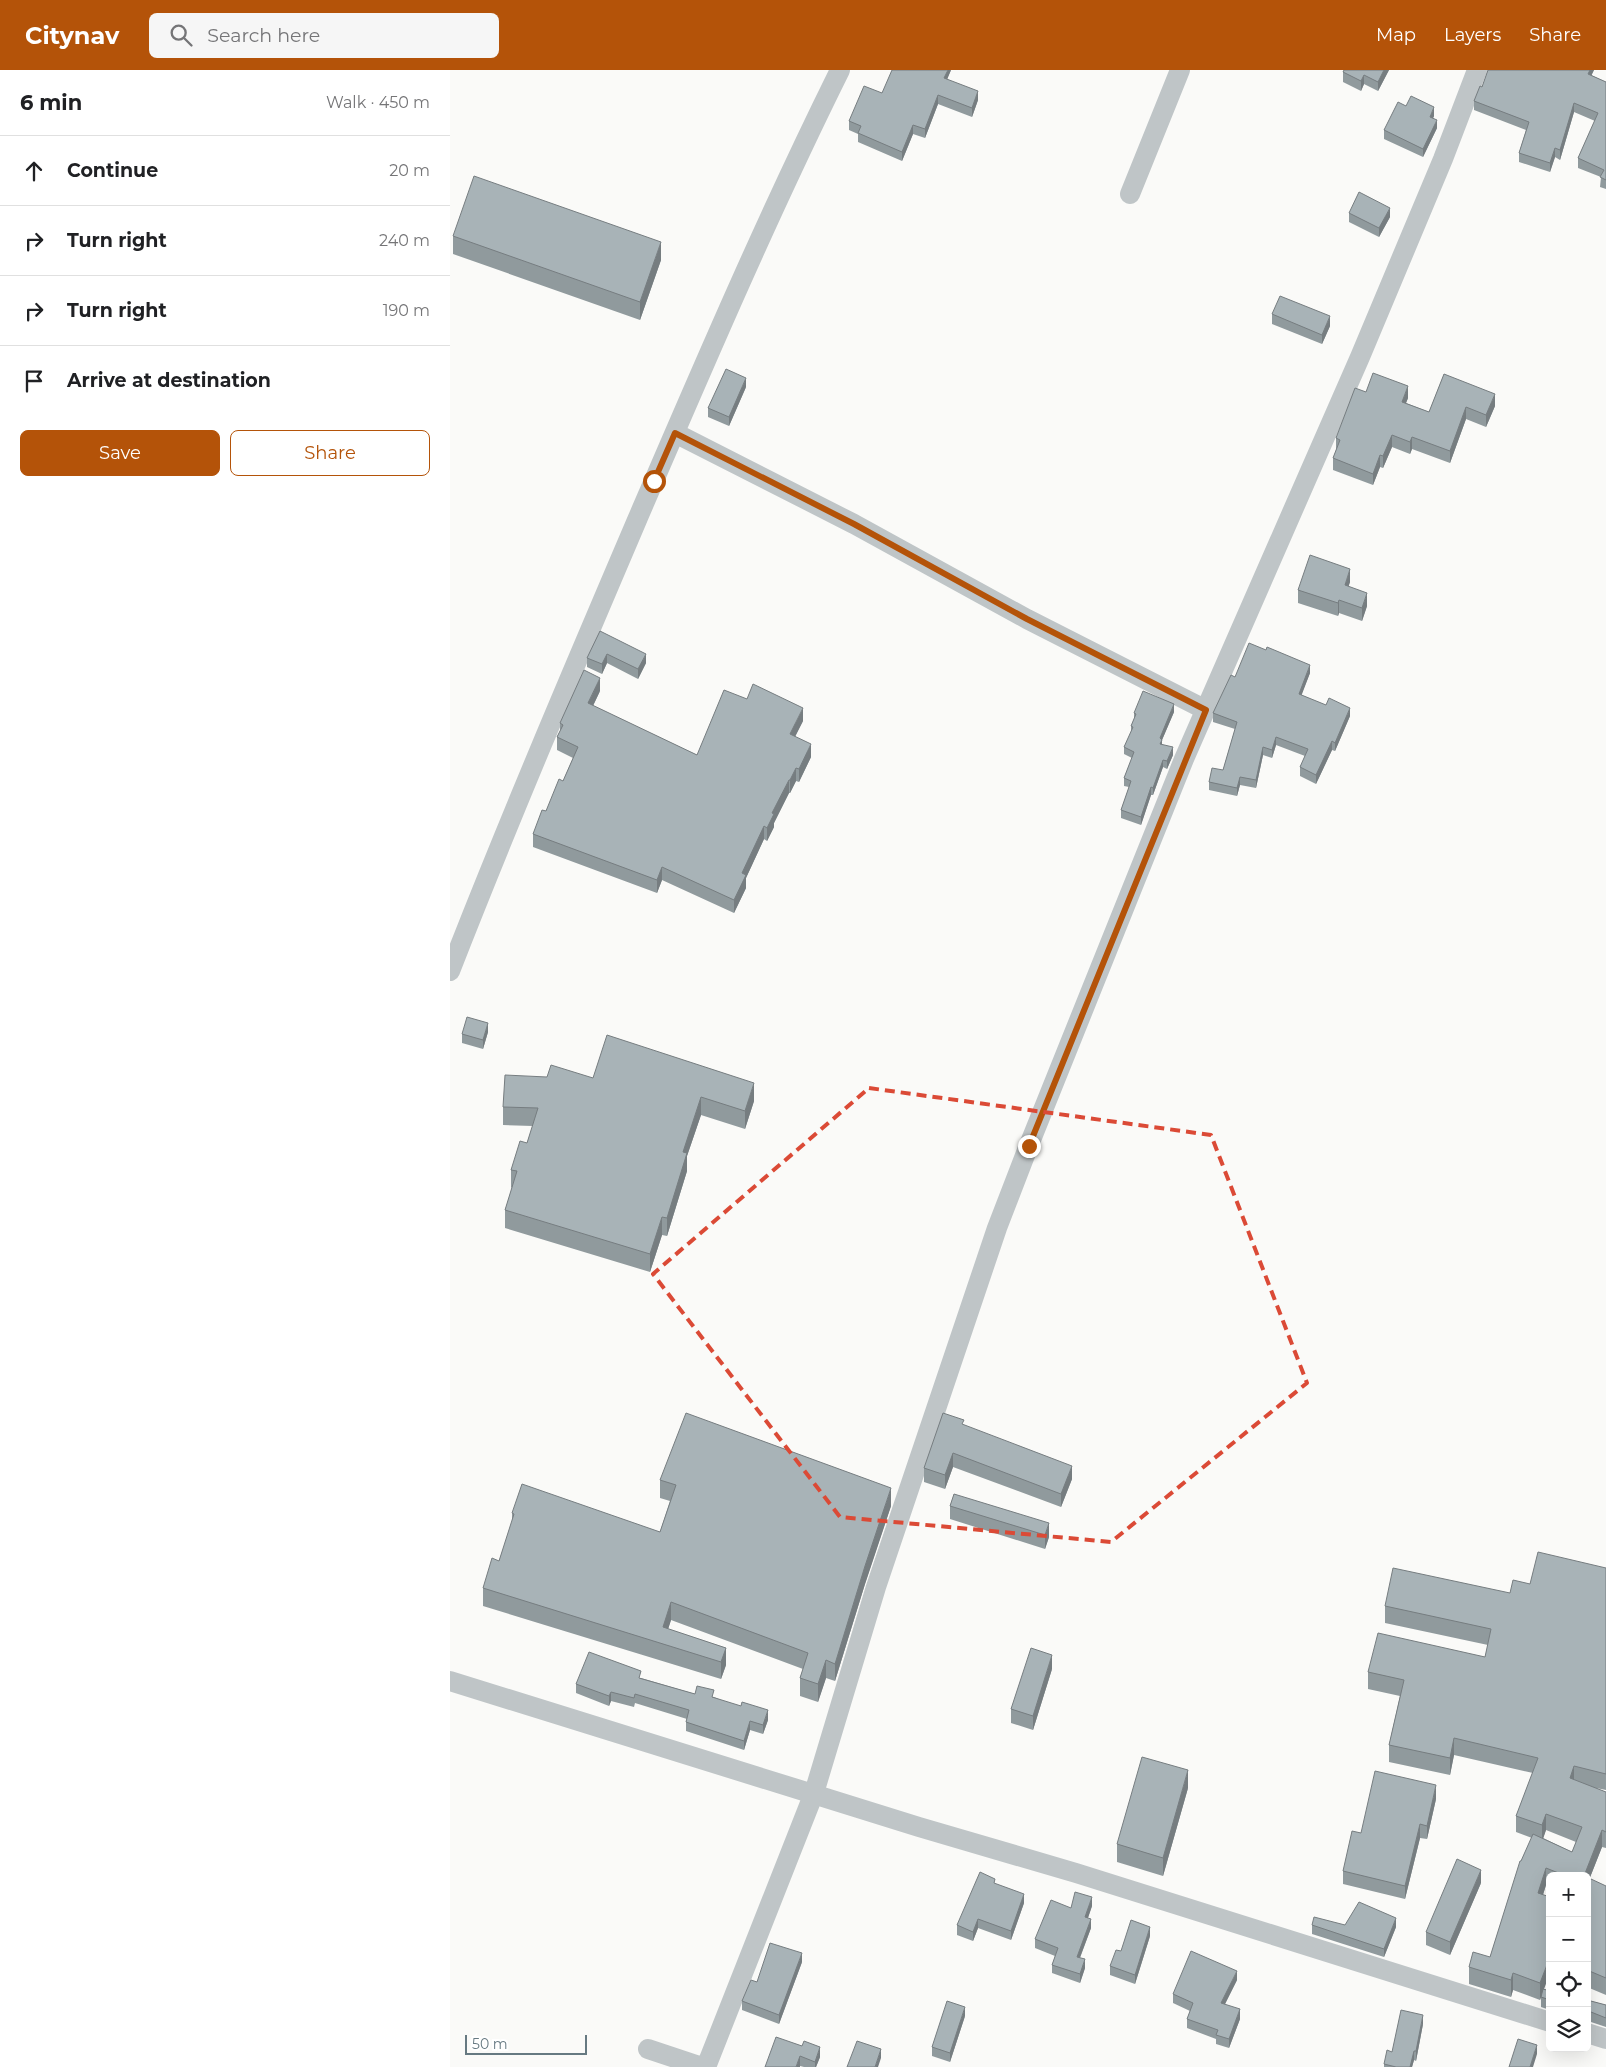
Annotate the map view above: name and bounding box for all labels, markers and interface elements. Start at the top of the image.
search box [149,13,499,58]
text: Citynav [25,21,119,50]
icon: search [167,21,195,49]
text: Search here [207,24,320,47]
text: Map [1376,24,1416,46]
text: Layers [1444,24,1501,46]
text: Share [1529,24,1581,46]
text: 6 min [20,90,82,115]
text: Walk · 450 m [326,93,430,112]
icon: ahead [20,157,48,185]
text: Continue [67,159,158,182]
text: 20 m [389,161,430,180]
icon: right [20,227,48,255]
text: Turn right [67,229,167,252]
text: 240 m [379,231,430,250]
icon: right [20,297,48,325]
text: Turn right [67,299,167,322]
text: 190 m [383,301,430,320]
icon: arrive [20,367,48,395]
text: Arrive at destination [67,369,271,392]
button: Save [20,430,220,476]
button: Share [230,430,430,476]
route start [643,470,666,493]
route end [1018,1135,1041,1158]
map controls [1546,1872,1591,2052]
button: + [1546,1872,1591,1917]
button: − [1546,1917,1591,1962]
button: locate [1546,1962,1591,2007]
button: layers [1546,2007,1591,2052]
scale bar [465,2032,588,2055]
text: 50 m [472,2035,508,2053]

